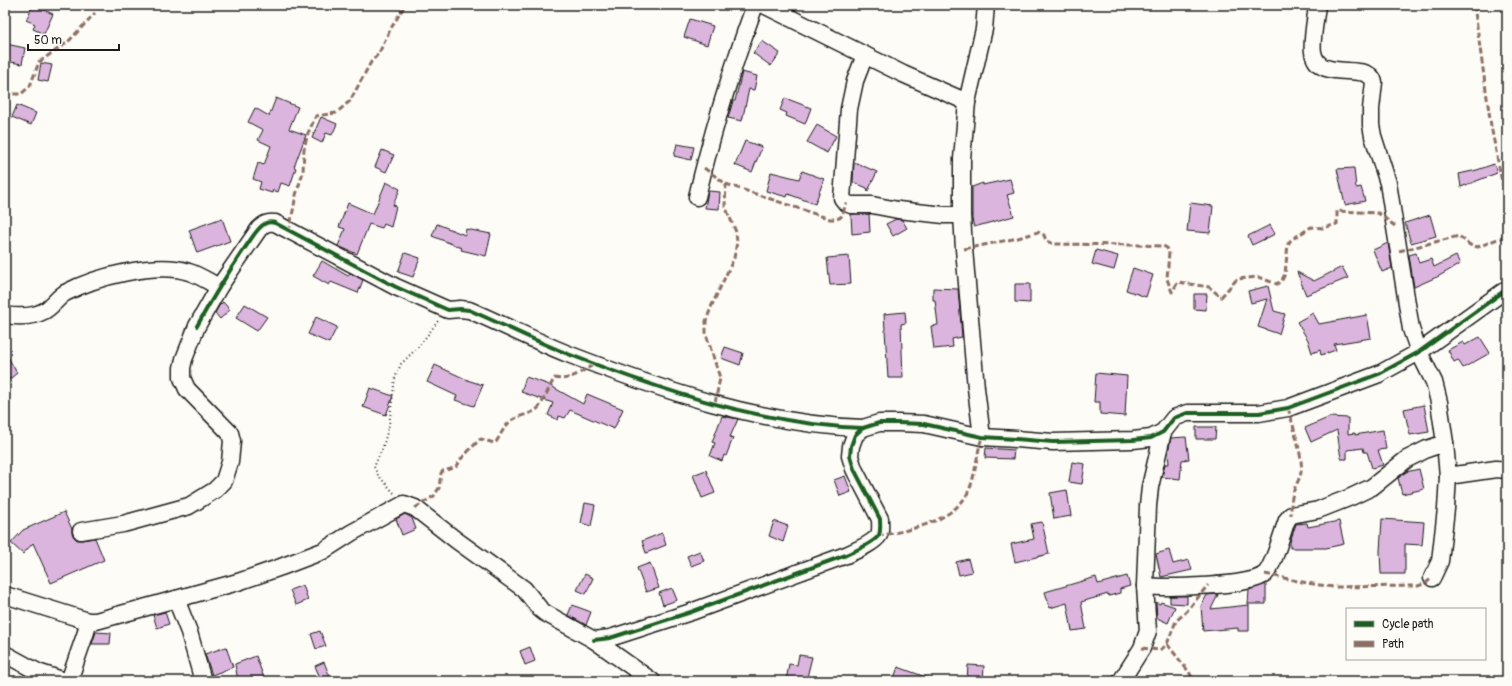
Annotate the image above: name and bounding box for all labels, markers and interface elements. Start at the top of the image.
scale bar [28,26,119,52]
text: 50 m [34,33,62,48]
legend [1346,608,1486,660]
text: Cycle path [1382,617,1434,632]
text: Path [1382,637,1404,652]

